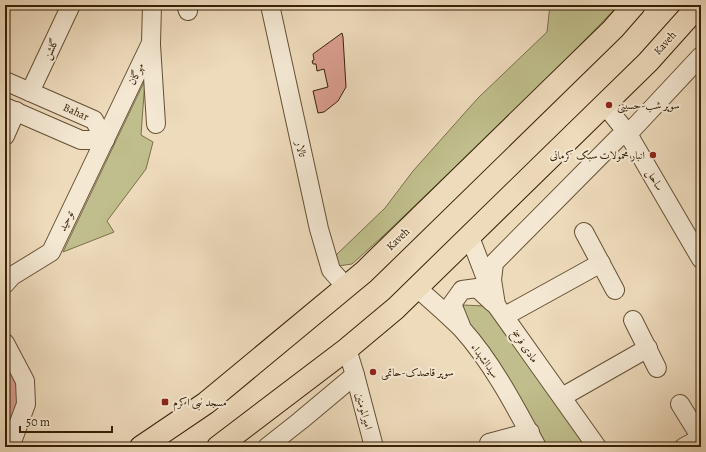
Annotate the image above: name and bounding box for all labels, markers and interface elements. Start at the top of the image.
street label: Kaveh [650,28,680,58]
street label: گلشن [40,36,63,62]
street label: مهرگان [124,61,148,87]
place label: سوپر شب-حسینی [617,98,680,114]
street label: Bahar [61,100,91,124]
marker: سوپر شب-حسینی [604,100,614,110]
street label: تالار [292,139,310,159]
place label: انبار محمولات سبک کرمانی [550,148,645,163]
marker: انبار محمولات سبک کرمانی [648,150,658,160]
street label: ساحل [642,166,667,194]
street label: توحید [55,208,78,234]
street label: Kaveh [383,224,413,254]
street label: مادی فرسخ [507,326,542,366]
street label: سیدالشهداء [467,341,503,381]
place label: سوپر قاصدک-حاتمی [381,365,454,381]
marker: سوپر قاصدک-حاتمی [368,367,378,377]
street label: امیرالمومنین [352,391,376,431]
place label: مسجد نبی اکرم [173,395,227,412]
marker: مسجد نبی اکرم [160,397,170,407]
scale bar [20,408,112,434]
text: 50 m [26,414,50,430]

